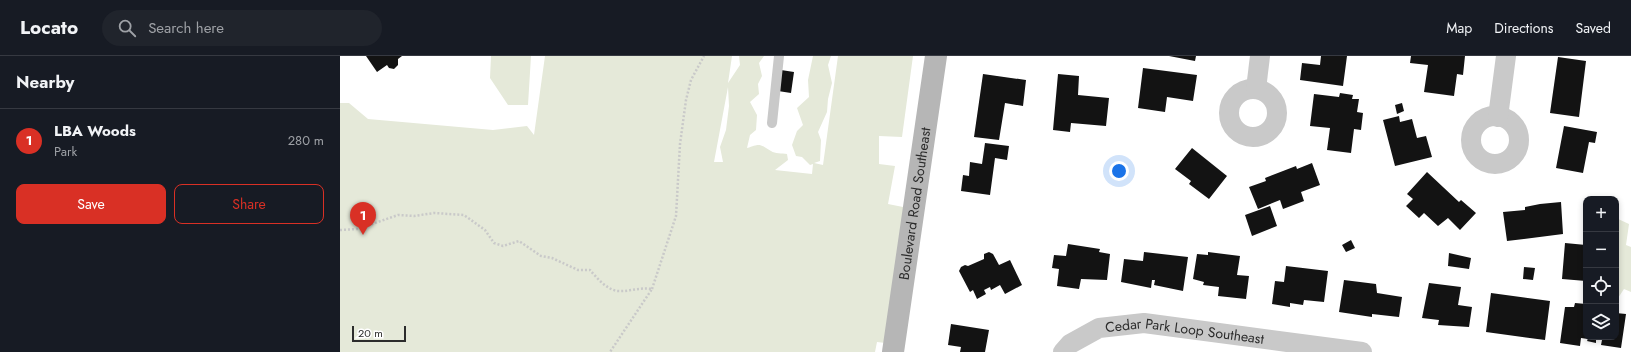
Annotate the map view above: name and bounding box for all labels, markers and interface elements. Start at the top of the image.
search box [102,10,382,46]
text: Locato [20,14,78,41]
icon: search [116,17,138,39]
text: Search here [148,17,224,39]
text: Map [1446,18,1472,38]
text: Directions [1494,18,1554,38]
text: Saved [1576,18,1611,38]
text: Nearby [16,70,74,94]
text: LBA Woods [54,120,136,142]
street label: Boulevard Road Southeast [894,125,936,281]
text: 1 [26,131,32,150]
text: 280 m [288,131,324,150]
text: Park [54,142,77,161]
your location [1109,161,1129,181]
button: Save [16,184,166,224]
button: Share [174,184,324,224]
map controls [1583,196,1619,340]
button: + [1583,196,1619,232]
pin: 1 [350,202,376,235]
button: − [1583,232,1619,268]
button: locate [1583,268,1619,304]
button: layers [1583,304,1619,340]
street label: Cedar Park Loop Southeast [1104,313,1266,349]
scale bar [352,324,406,343]
text: 20 m [358,325,383,341]

